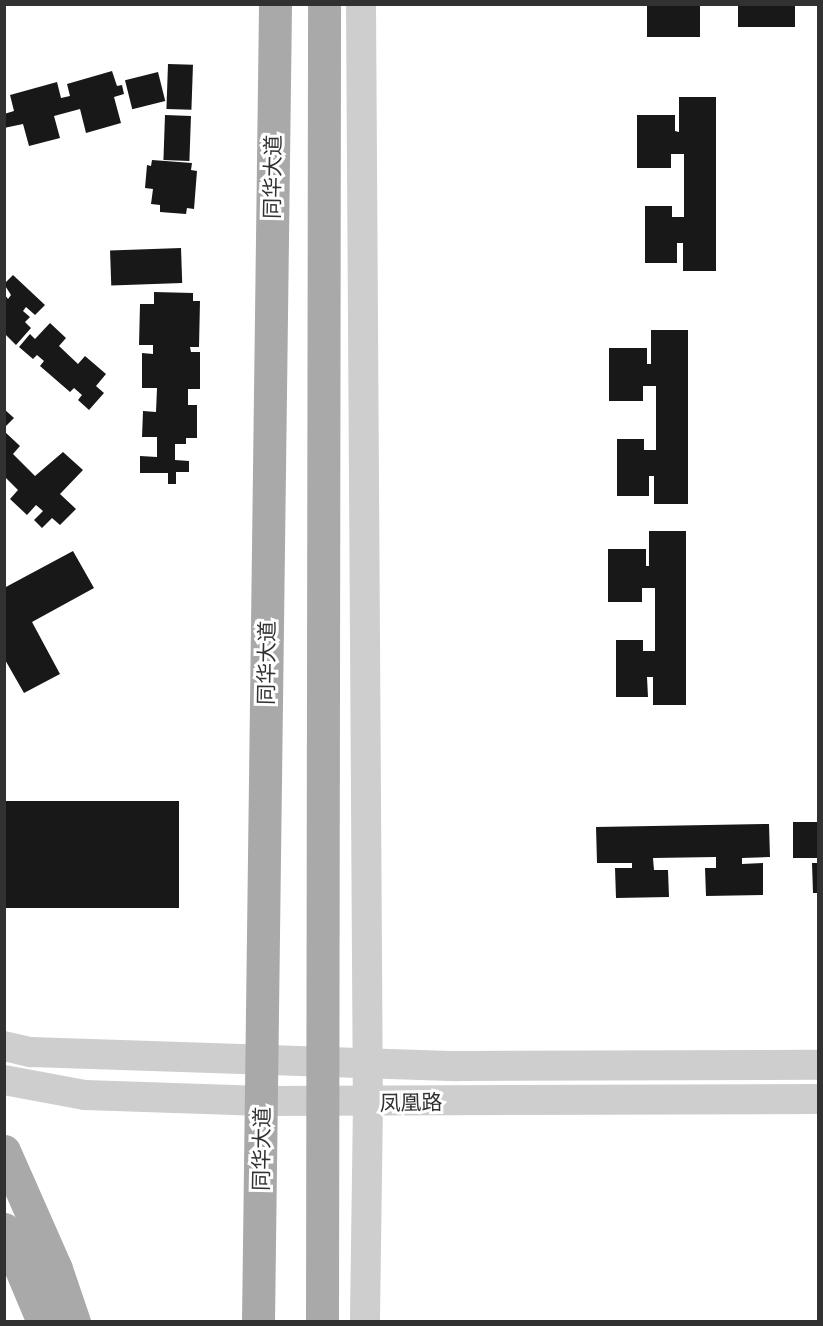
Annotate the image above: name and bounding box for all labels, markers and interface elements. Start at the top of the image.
street label: 同华大道 [260,135,286,219]
street label: 同华大道 [254,621,280,705]
street label: 凤凰路 [379,1090,443,1116]
street label: 同华大道 [249,1107,275,1191]

